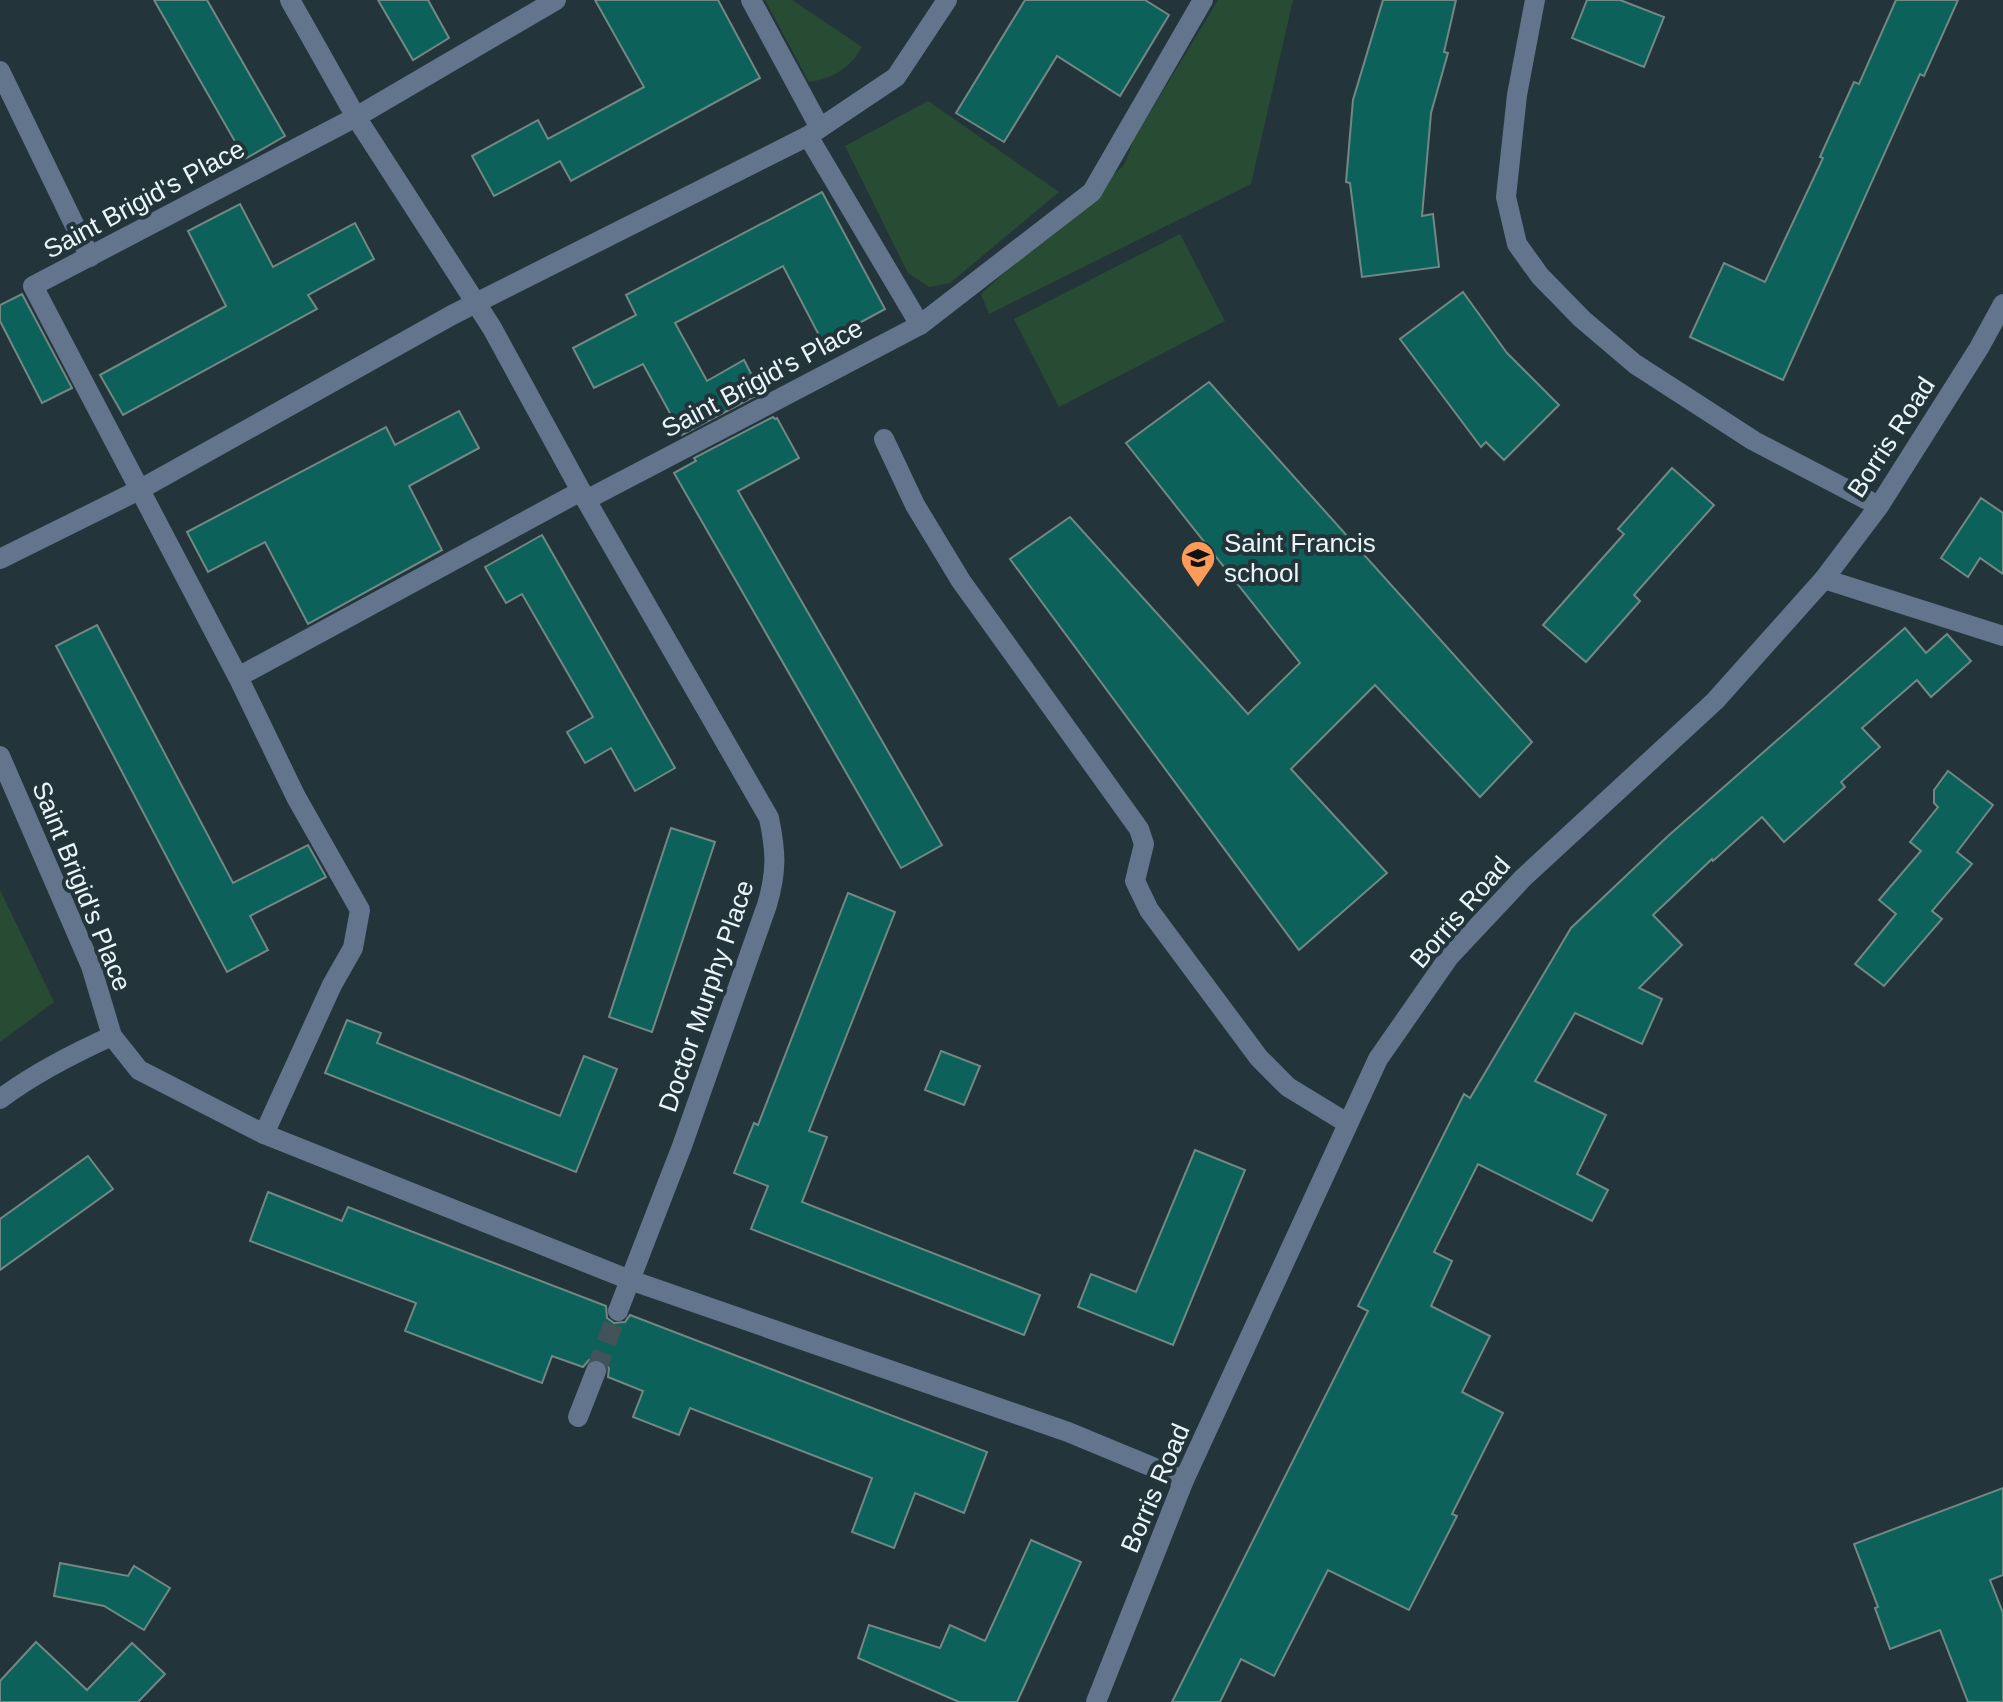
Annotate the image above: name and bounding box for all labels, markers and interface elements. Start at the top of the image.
street label: Saint Brigid's Place [38,133,250,265]
street label: Saint Brigid's Place [656,312,868,444]
street label: Borris Road [1841,371,1941,503]
place label: Saint Francis school [1224,528,1376,588]
school or university icon: Saint Francis school [1179,539,1217,589]
street label: Saint Brigid's Place [26,777,138,995]
street label: Borris Road [1404,850,1516,974]
street label: Doctor Murphy Place [652,876,760,1116]
street label: Borris Road [1114,1419,1196,1557]

